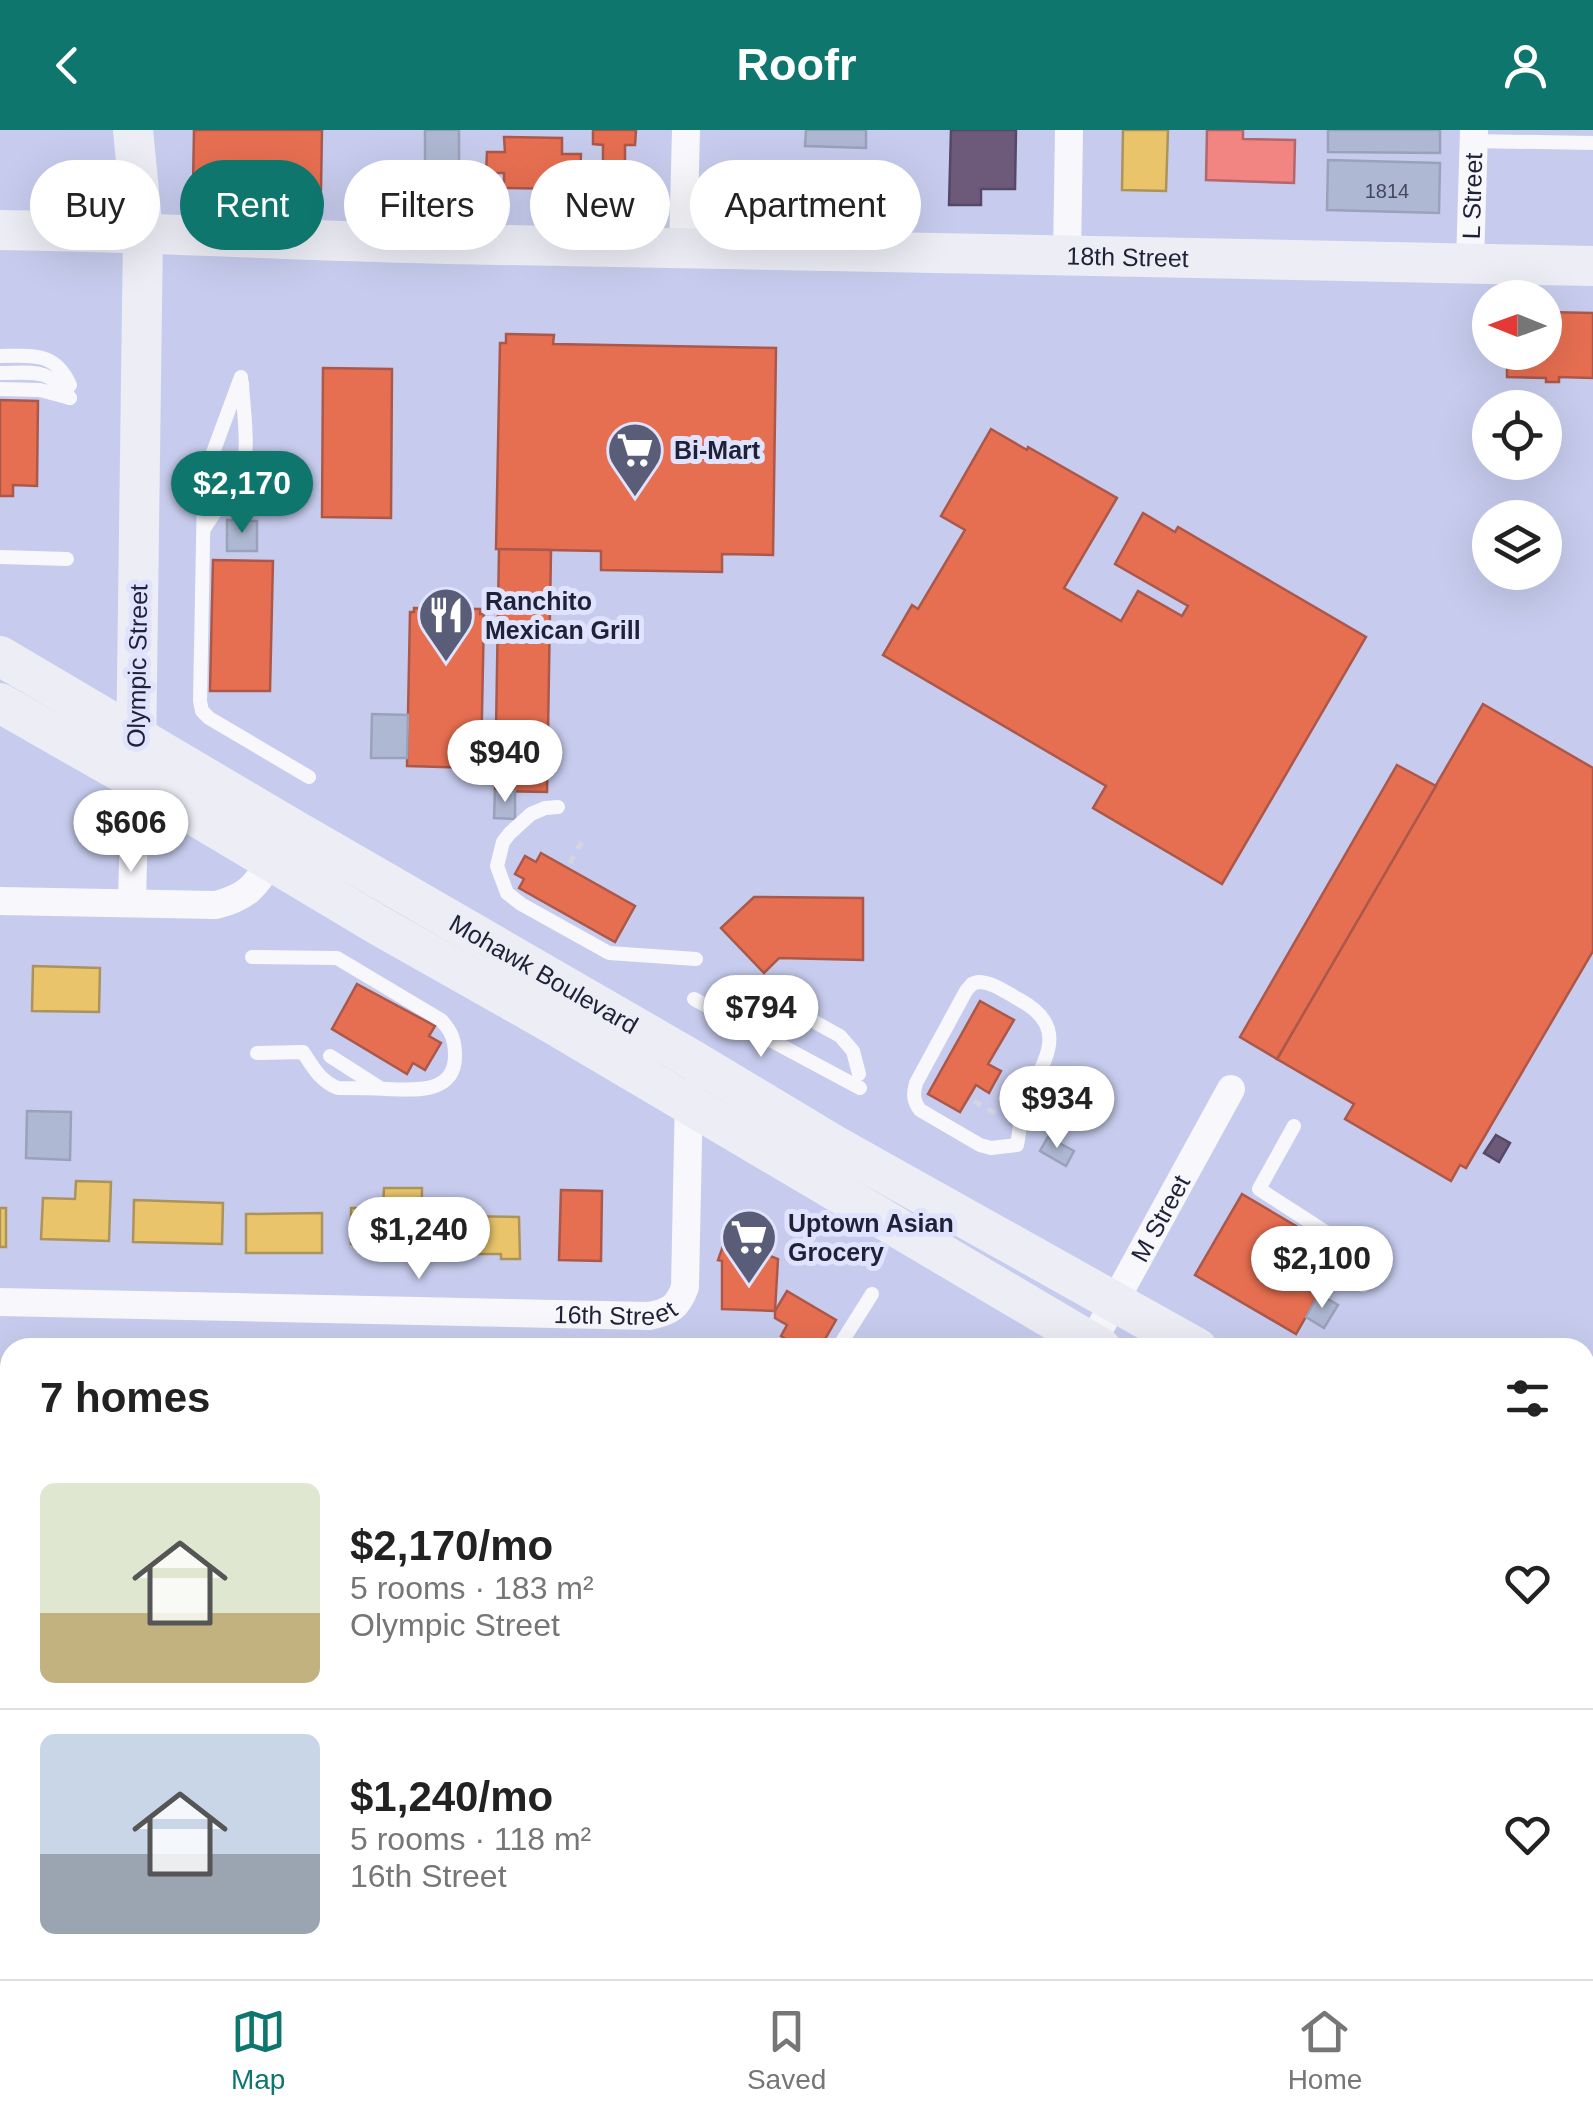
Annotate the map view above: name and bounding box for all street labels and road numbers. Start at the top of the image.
street label: L Street [1457,152,1487,240]
street label: 18th Street [1066,242,1189,272]
street label: Olympic Street [122,584,152,748]
street label: Mohawk Boulevard [445,909,643,1039]
street label: M Street [1125,1170,1195,1266]
street label: 16th Street [553,1295,682,1330]

